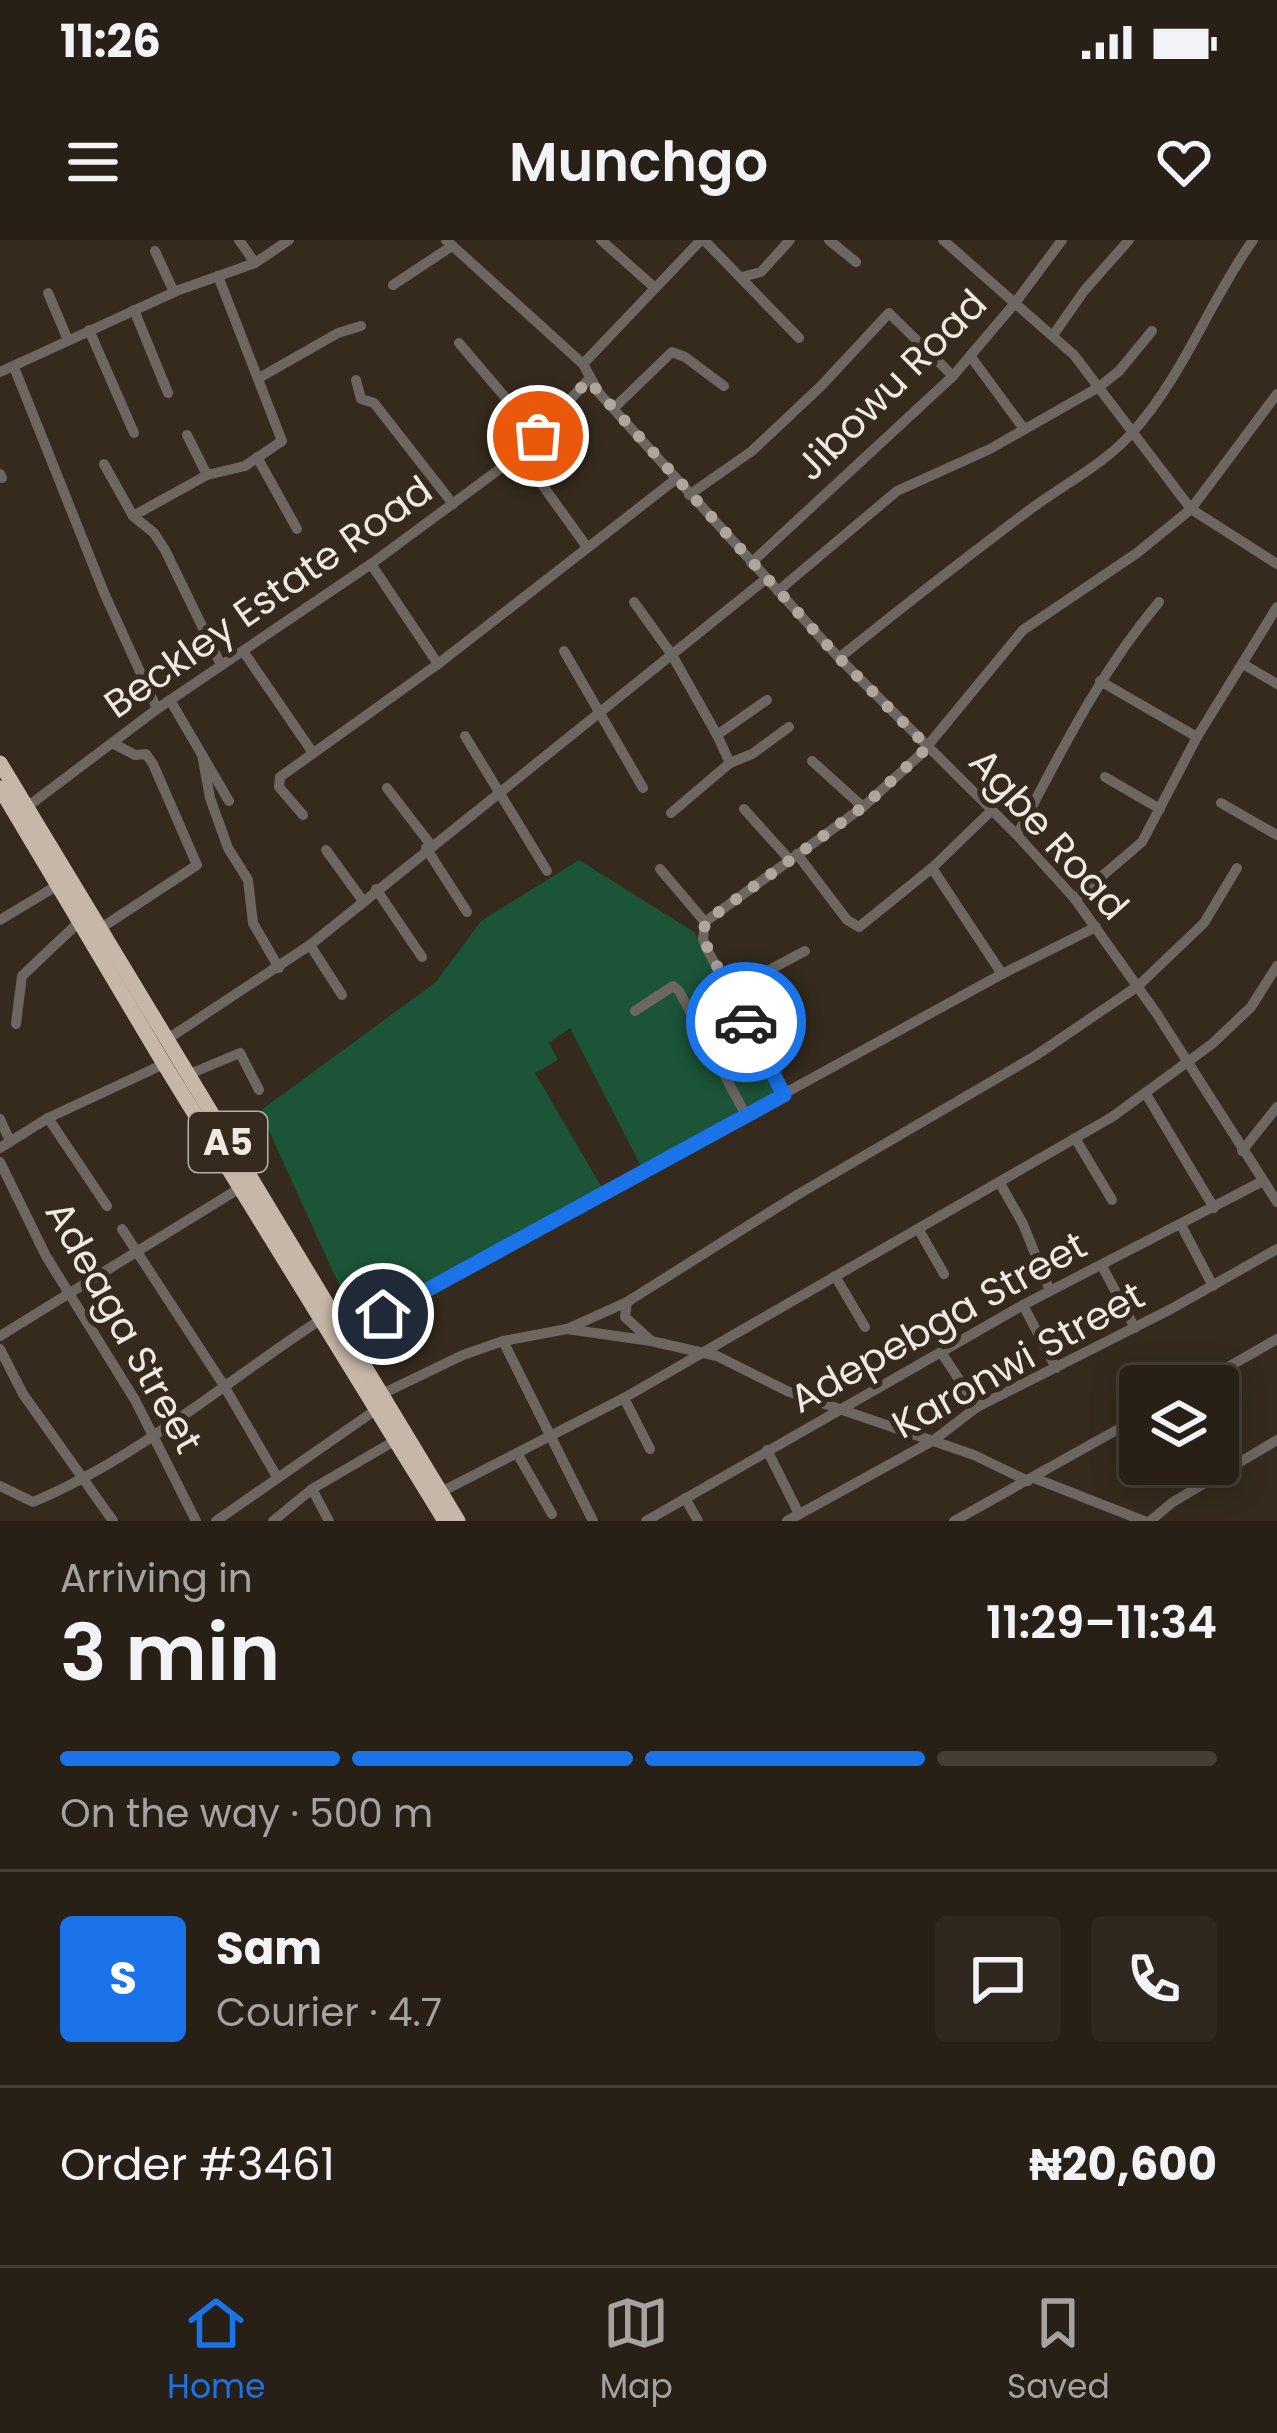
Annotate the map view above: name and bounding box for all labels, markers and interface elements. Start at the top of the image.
text: 11:26 [60,10,161,73]
text: Munchgo [509,124,768,200]
icon: menu [60,129,126,195]
icon: heart [1151,129,1217,195]
street label: Jibowu Road [783,277,999,493]
pin [487,385,589,487]
icon: bag [505,403,571,469]
street label: Beckley Estate Road [93,463,443,731]
street label: Agbe Road [957,736,1141,932]
courier [686,962,806,1082]
icon: car [713,989,779,1055]
road number: A5 [189,1112,267,1172]
street label: Adeaga Street [32,1191,216,1463]
street label: Adepebga Street [780,1218,1096,1426]
pin [332,1263,434,1365]
street label: Karonwi Street [882,1268,1154,1452]
icon: home [350,1281,416,1347]
map controls [1119,1365,1239,1485]
button: layers [1119,1365,1239,1485]
text: Arriving in [60,1551,253,1606]
text: 11:29–11:34 [986,1591,1217,1654]
text: 3 min [60,1598,280,1707]
text: On the way · 500 m [60,1786,433,1841]
button: chat [935,1916,1061,2042]
button: phone [1091,1916,1217,2042]
text: Sam [216,1917,322,1980]
text: S [109,1947,137,2010]
text: Courier · 4.7 [216,1985,442,2040]
text: Order #3461 [60,2133,335,2196]
text: ₦20,600 [1029,2133,1217,2196]
tab: Home [167,2290,266,2412]
tab: Map [600,2290,673,2412]
tab: Saved [1007,2290,1110,2412]

